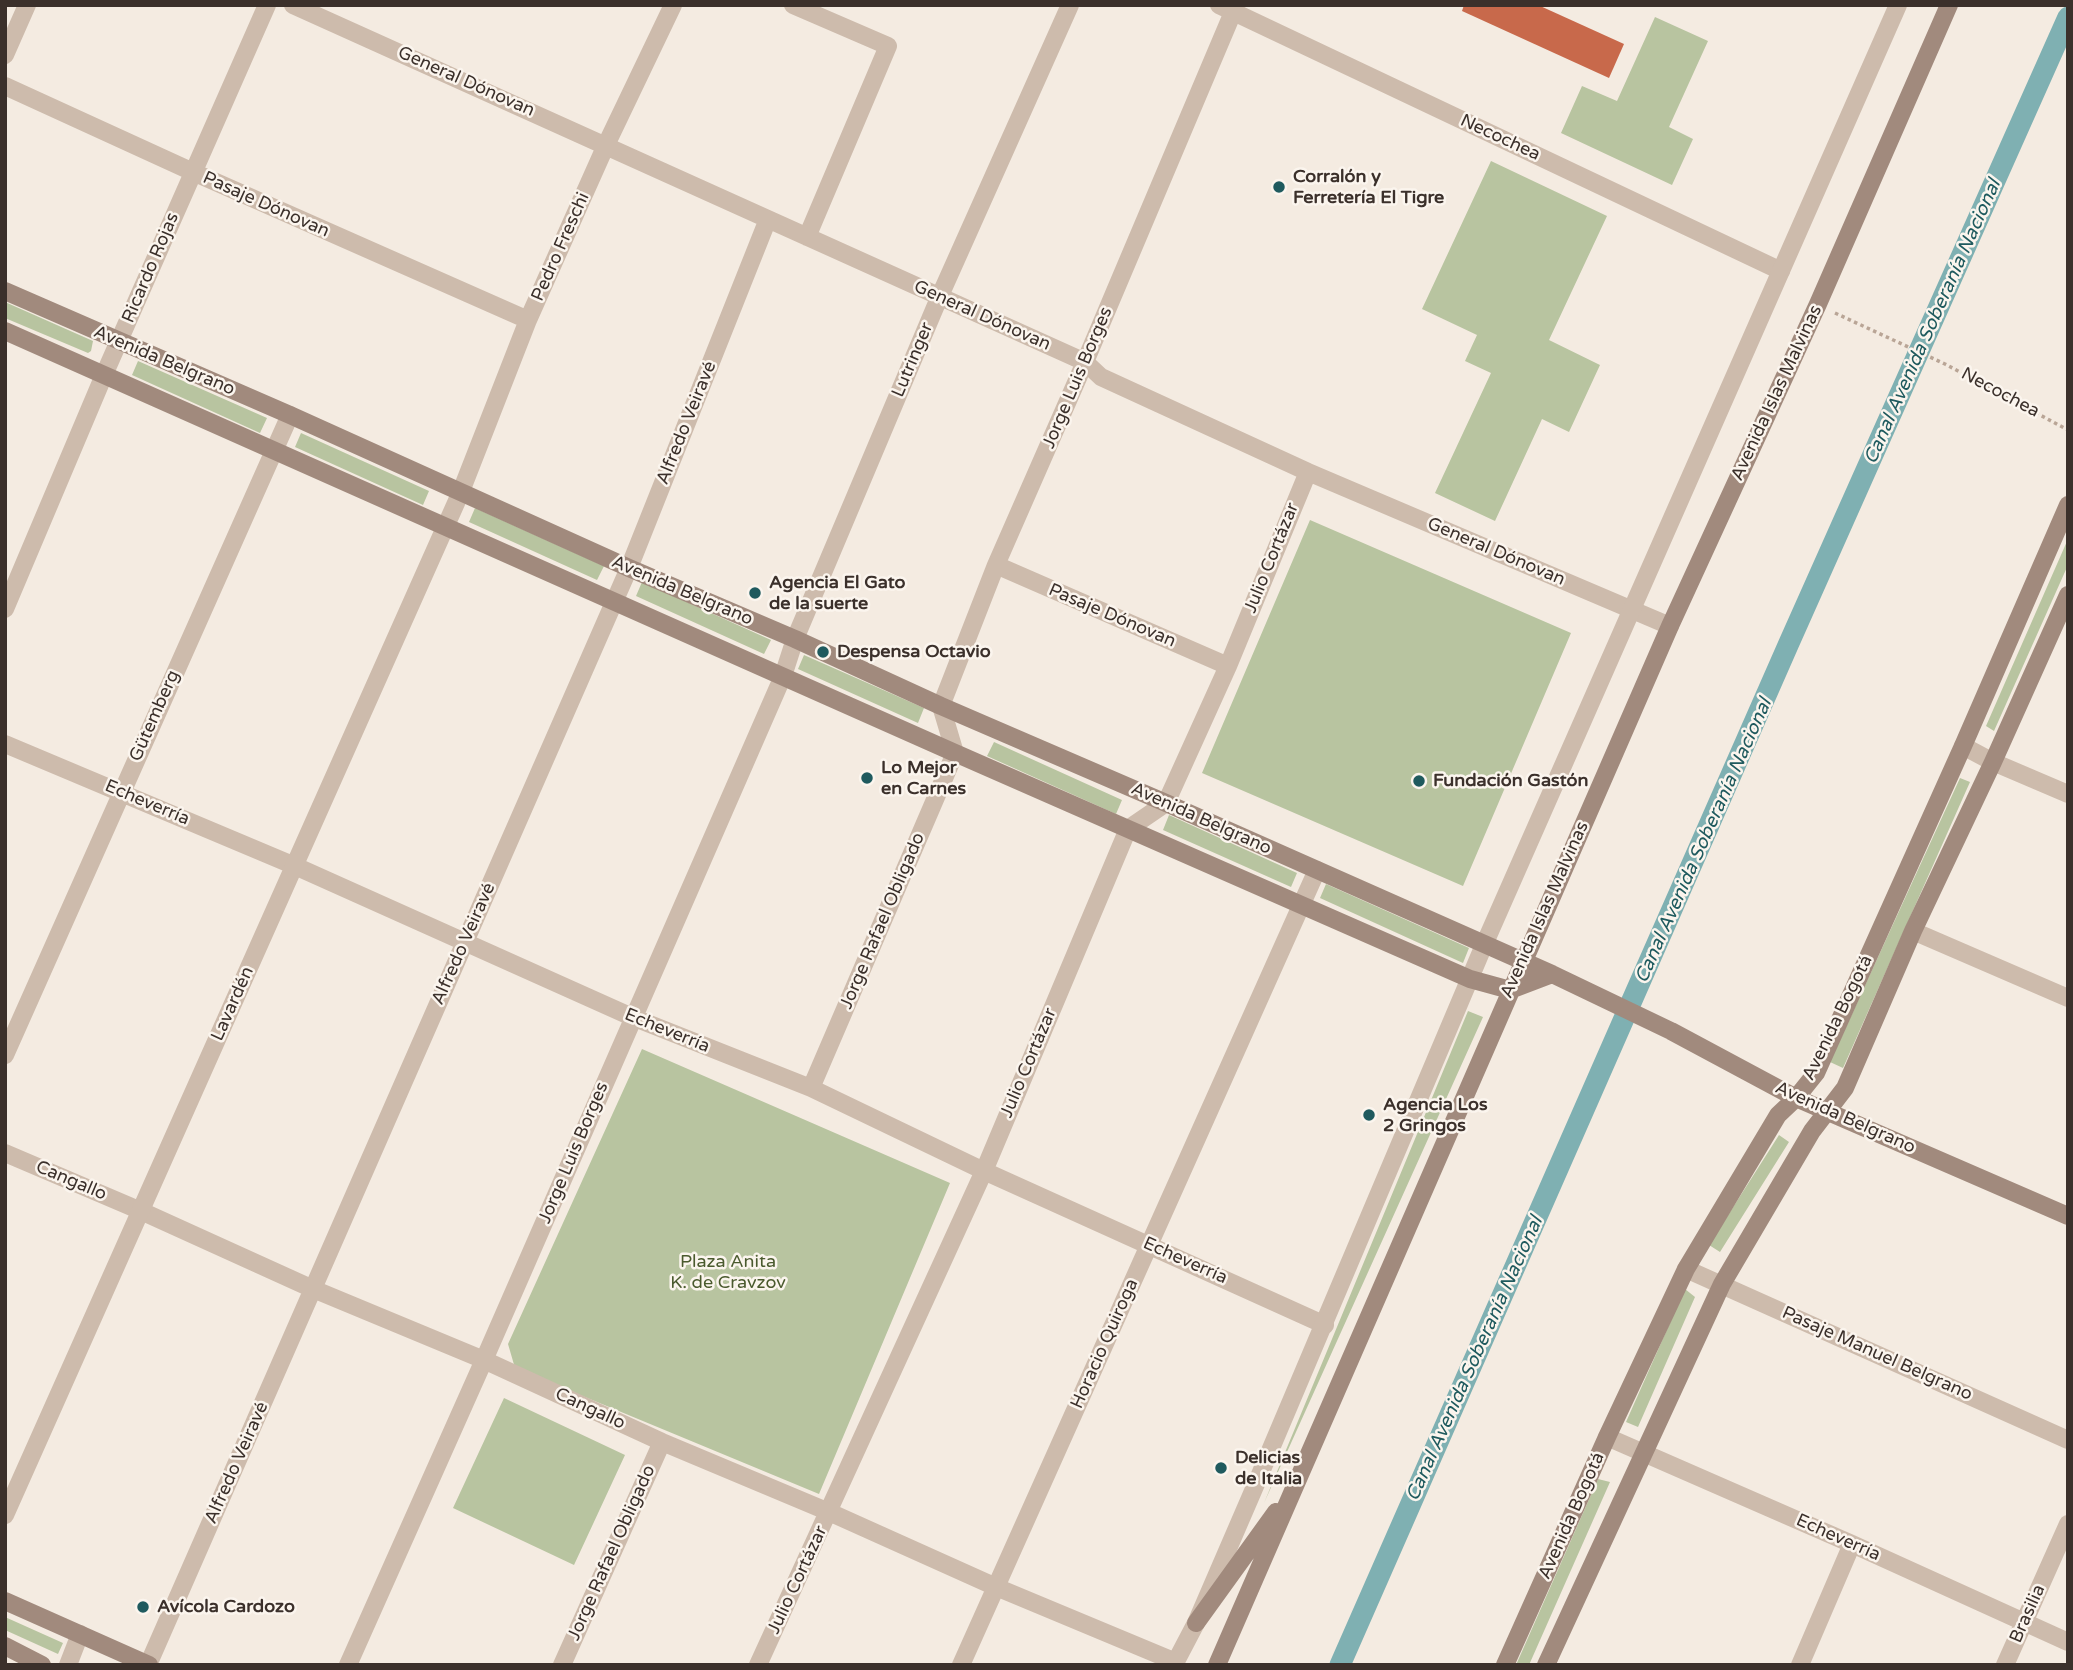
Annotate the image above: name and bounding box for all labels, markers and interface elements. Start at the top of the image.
street label: General Dónovan [394,42,538,122]
street label: Necochea [1457,110,1543,166]
place label: Corralón y Ferretería El Tigre [1293,166,1444,208]
street label: Pasaje Dónovan [199,167,333,243]
water label: Canal Avenida Soberanía Nacional [1860,176,2006,468]
marker: Corralón y Ferretería El Tigre [1271,179,1287,195]
street label: Pedro Freschi [527,189,595,305]
street label: Ricardo Rojas [118,210,184,326]
street label: General Dónovan [910,276,1054,356]
street label: Avenida Islas Malvinas [1727,302,1827,484]
street label: Jorge Luis Borges [1038,304,1118,452]
street label: Lutringer [888,319,938,401]
street label: Avenida Belgrano [90,321,238,401]
street label: Alfredo Veiravé [652,358,722,488]
street label: Necochea [1957,363,2043,423]
street label: Julio Cortázar [1240,500,1304,616]
street label: General Dónovan [1424,513,1568,591]
street label: Avenida Belgrano [608,551,756,631]
place label: Agencia El Gato de la suerte [769,572,905,614]
street label: Pasaje Dónovan [1045,579,1179,653]
marker: Agencia El Gato de la suerte [747,585,763,601]
place label: Despensa Octavio [837,641,991,663]
marker: Despensa Octavio [815,644,831,660]
street label: Gütemberg [125,667,185,765]
water label: Canal Avenida Soberanía Nacional [1631,695,1777,987]
place label: Lo Mejor en Carnes [881,757,966,800]
marker: Lo Mejor en Carnes [859,770,875,786]
place label: Fundación Gastón [1433,770,1588,792]
marker: Fundación Gastón [1411,773,1427,789]
street label: Echeverría [101,776,193,830]
street label: Avenida Belgrano [1127,778,1275,860]
street label: Avenida Islas Malvinas [1496,818,1594,1002]
street label: Jorge Rafael Obligado [836,830,930,1012]
street label: Alfredo Veiravé [427,880,501,1008]
street label: Avenida Bogotá [1798,952,1878,1084]
street label: Lavardén [207,964,259,1044]
street label: Echeverría [621,1004,713,1058]
street label: Julio Cortázar [996,1005,1062,1121]
street label: Avenida Belgrano [1771,1077,1919,1159]
street label: Jorge Luis Borges [534,1079,614,1227]
place label: Agencia Los 2 Gringos [1383,1094,1488,1136]
marker: Agencia Los 2 Gringos [1361,1107,1377,1123]
street label: Cangallo [32,1156,110,1206]
water label: Canal Avenida Soberanía Nacional [1402,1213,1548,1505]
street label: Echeverría [1140,1233,1230,1289]
park label: Plaza Anita K. de Cravzov [670,1251,786,1294]
street label: Horacio Quiroga [1067,1276,1143,1412]
street label: Pasaje Manuel Belgrano [1779,1302,1975,1406]
street label: Cangallo [551,1383,629,1435]
street label: Alfredo Veiravé [200,1399,274,1527]
place label: Delicias de Italia [1235,1447,1302,1490]
street label: Avenida Bogotá [1534,1449,1610,1583]
marker: Delicias de Italia [1213,1460,1229,1476]
street label: Jorge Rafael Obligado [564,1462,660,1644]
street label: Echeverría [1793,1510,1883,1566]
street label: Julio Cortázar [763,1522,833,1638]
street label: Brasilia [2006,1581,2050,1647]
place label: Avícola Cardozo [157,1596,295,1618]
marker: Avícola Cardozo [135,1599,151,1615]

